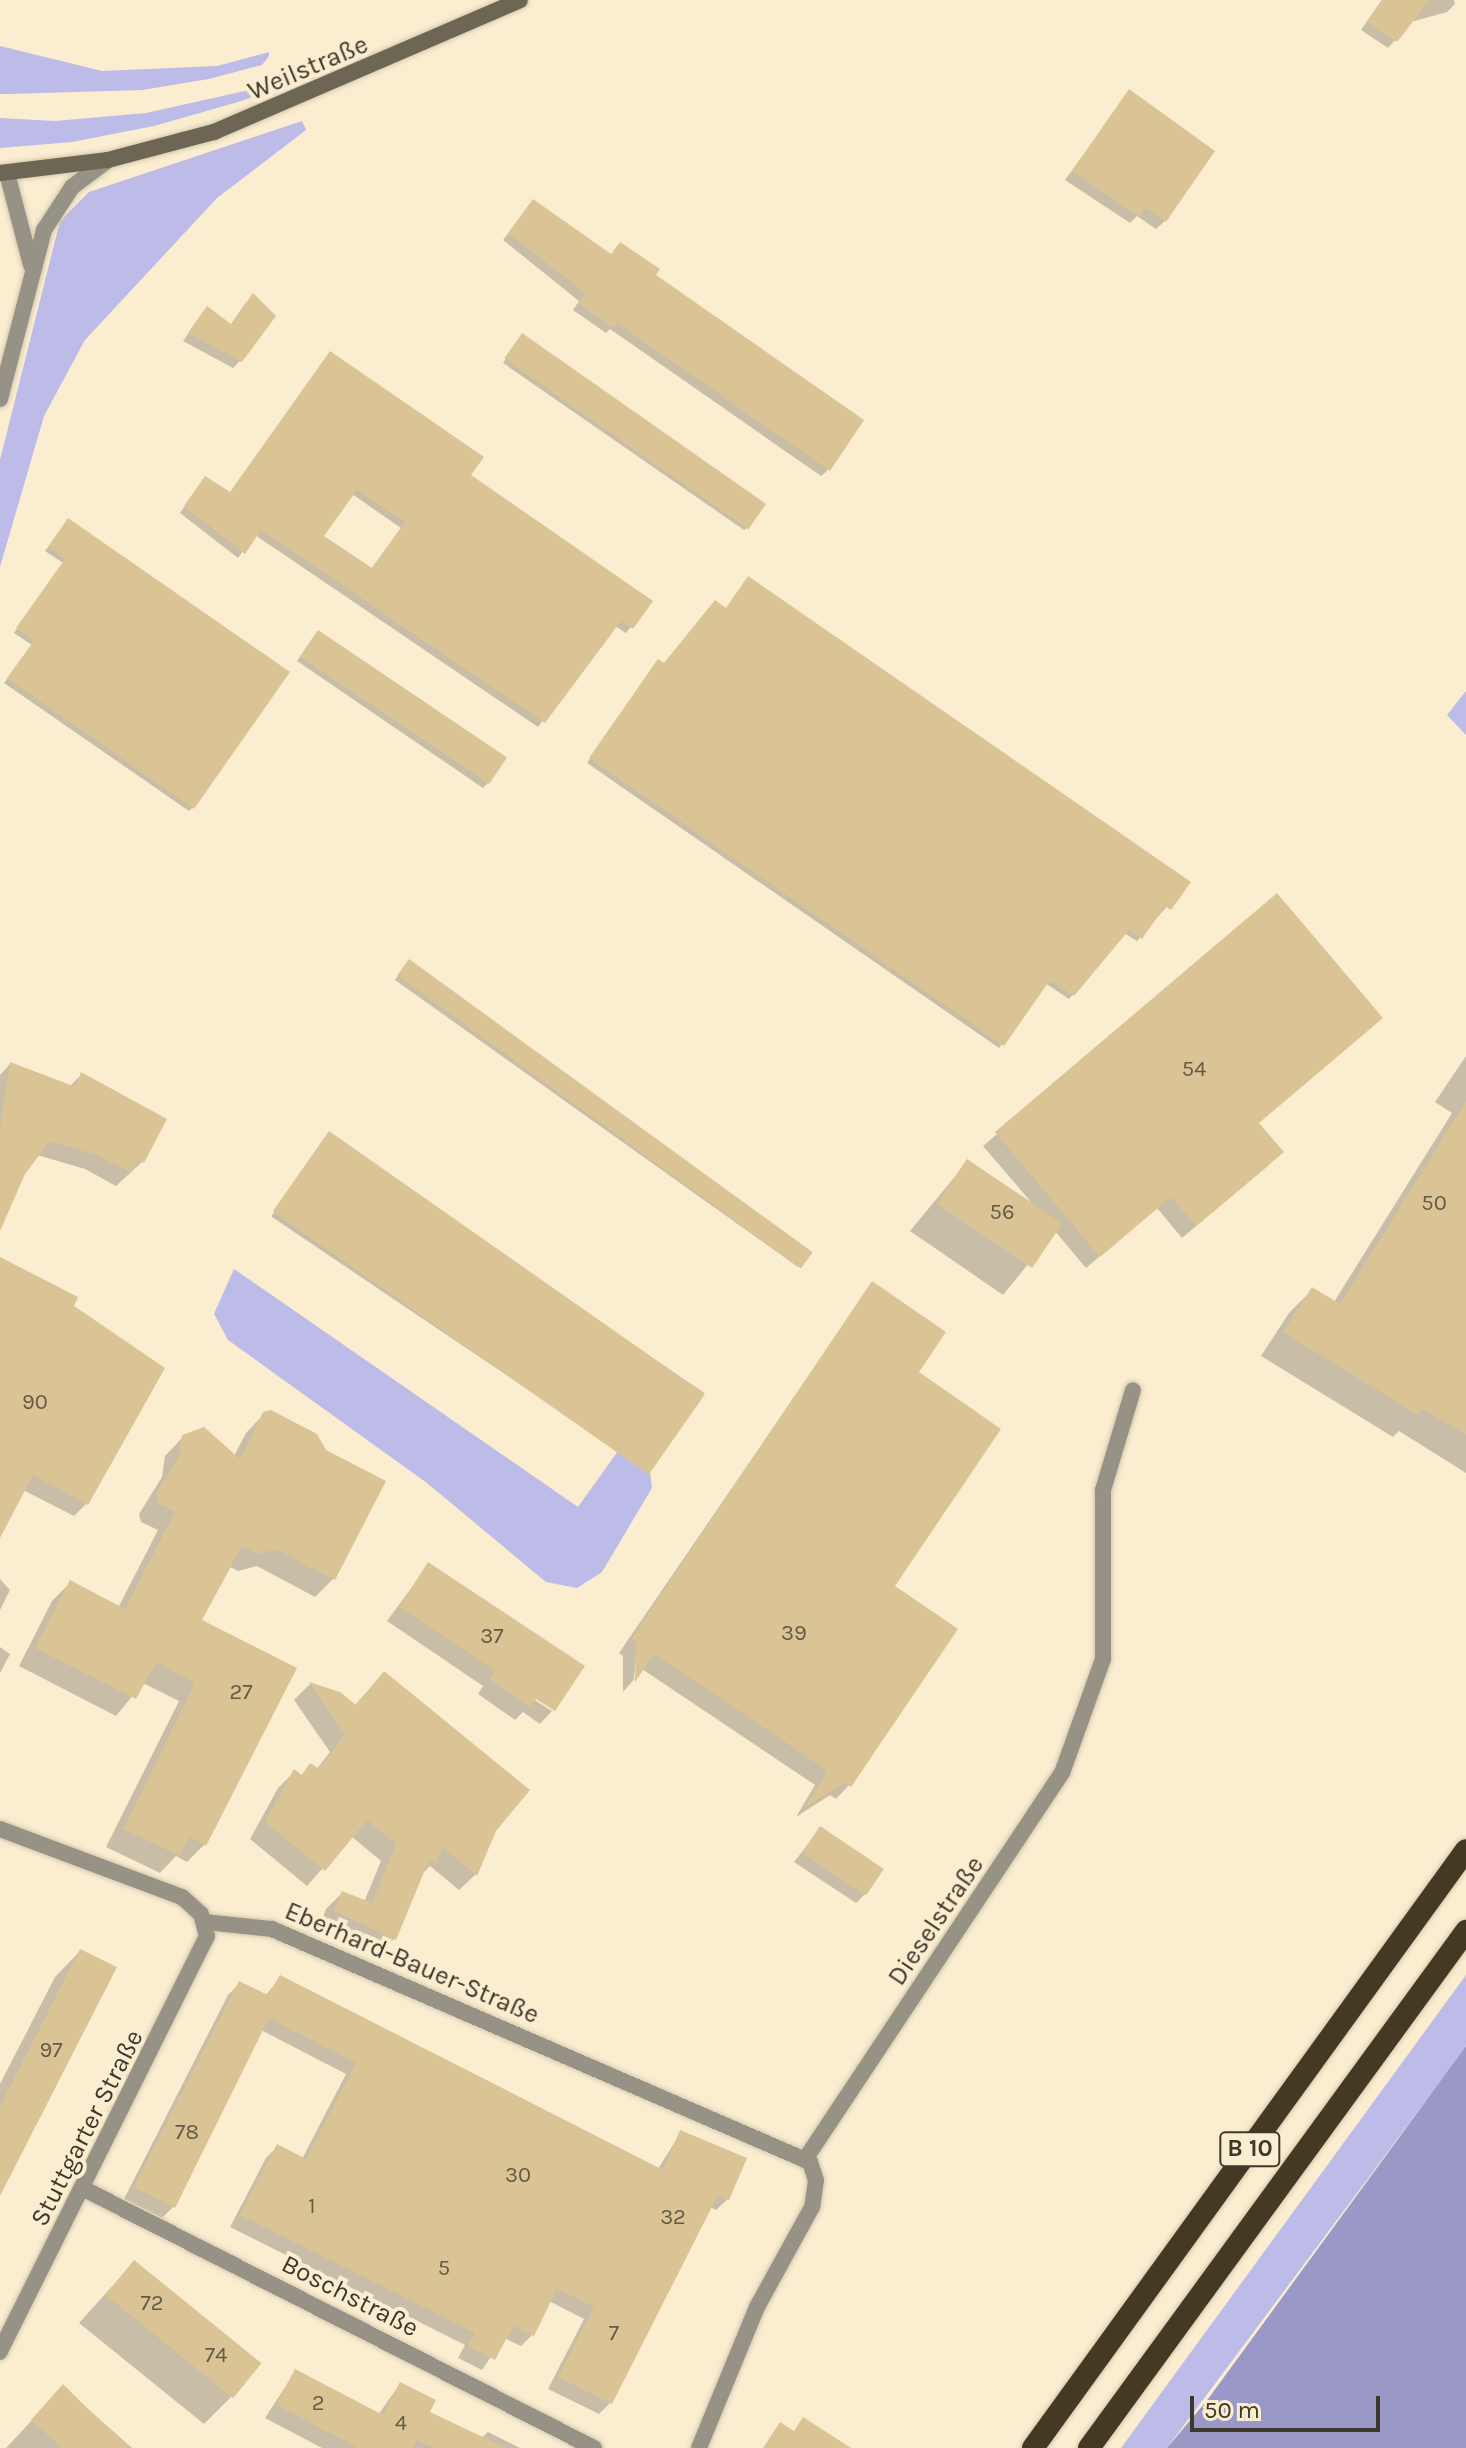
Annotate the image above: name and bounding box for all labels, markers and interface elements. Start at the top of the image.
street label: Weilstraße [243,29,373,107]
house number: 54 [1182,1057,1206,1083]
house number: 50 [1421,1191,1447,1217]
house number: 56 [989,1200,1015,1226]
house number: 90 [22,1390,48,1416]
house number: 39 [781,1621,807,1647]
house number: 37 [480,1624,504,1650]
house number: 27 [229,1680,253,1706]
street label: Dieselstraße [881,1851,991,1991]
street label: Eberhard-Bauer-Straße [280,1895,544,2031]
street label: Stuttgarter Straße [24,2025,150,2231]
house number: 97 [39,2038,63,2064]
house number: 78 [175,2120,199,2146]
road number: B 10 [1218,2129,1282,2169]
house number: 30 [505,2163,531,2189]
house number: 1 [308,2194,316,2220]
house number: 32 [660,2205,686,2231]
street label: Boschstraße [276,2248,424,2344]
house number: 5 [438,2256,450,2282]
house number: 72 [140,2291,164,2317]
house number: 7 [609,2321,619,2347]
house number: 74 [205,2343,227,2369]
scale bar [1194,2380,1384,2430]
house number: 2 [312,2391,324,2417]
text: 50 m [1204,2396,1260,2424]
house number: 4 [395,2411,407,2437]

